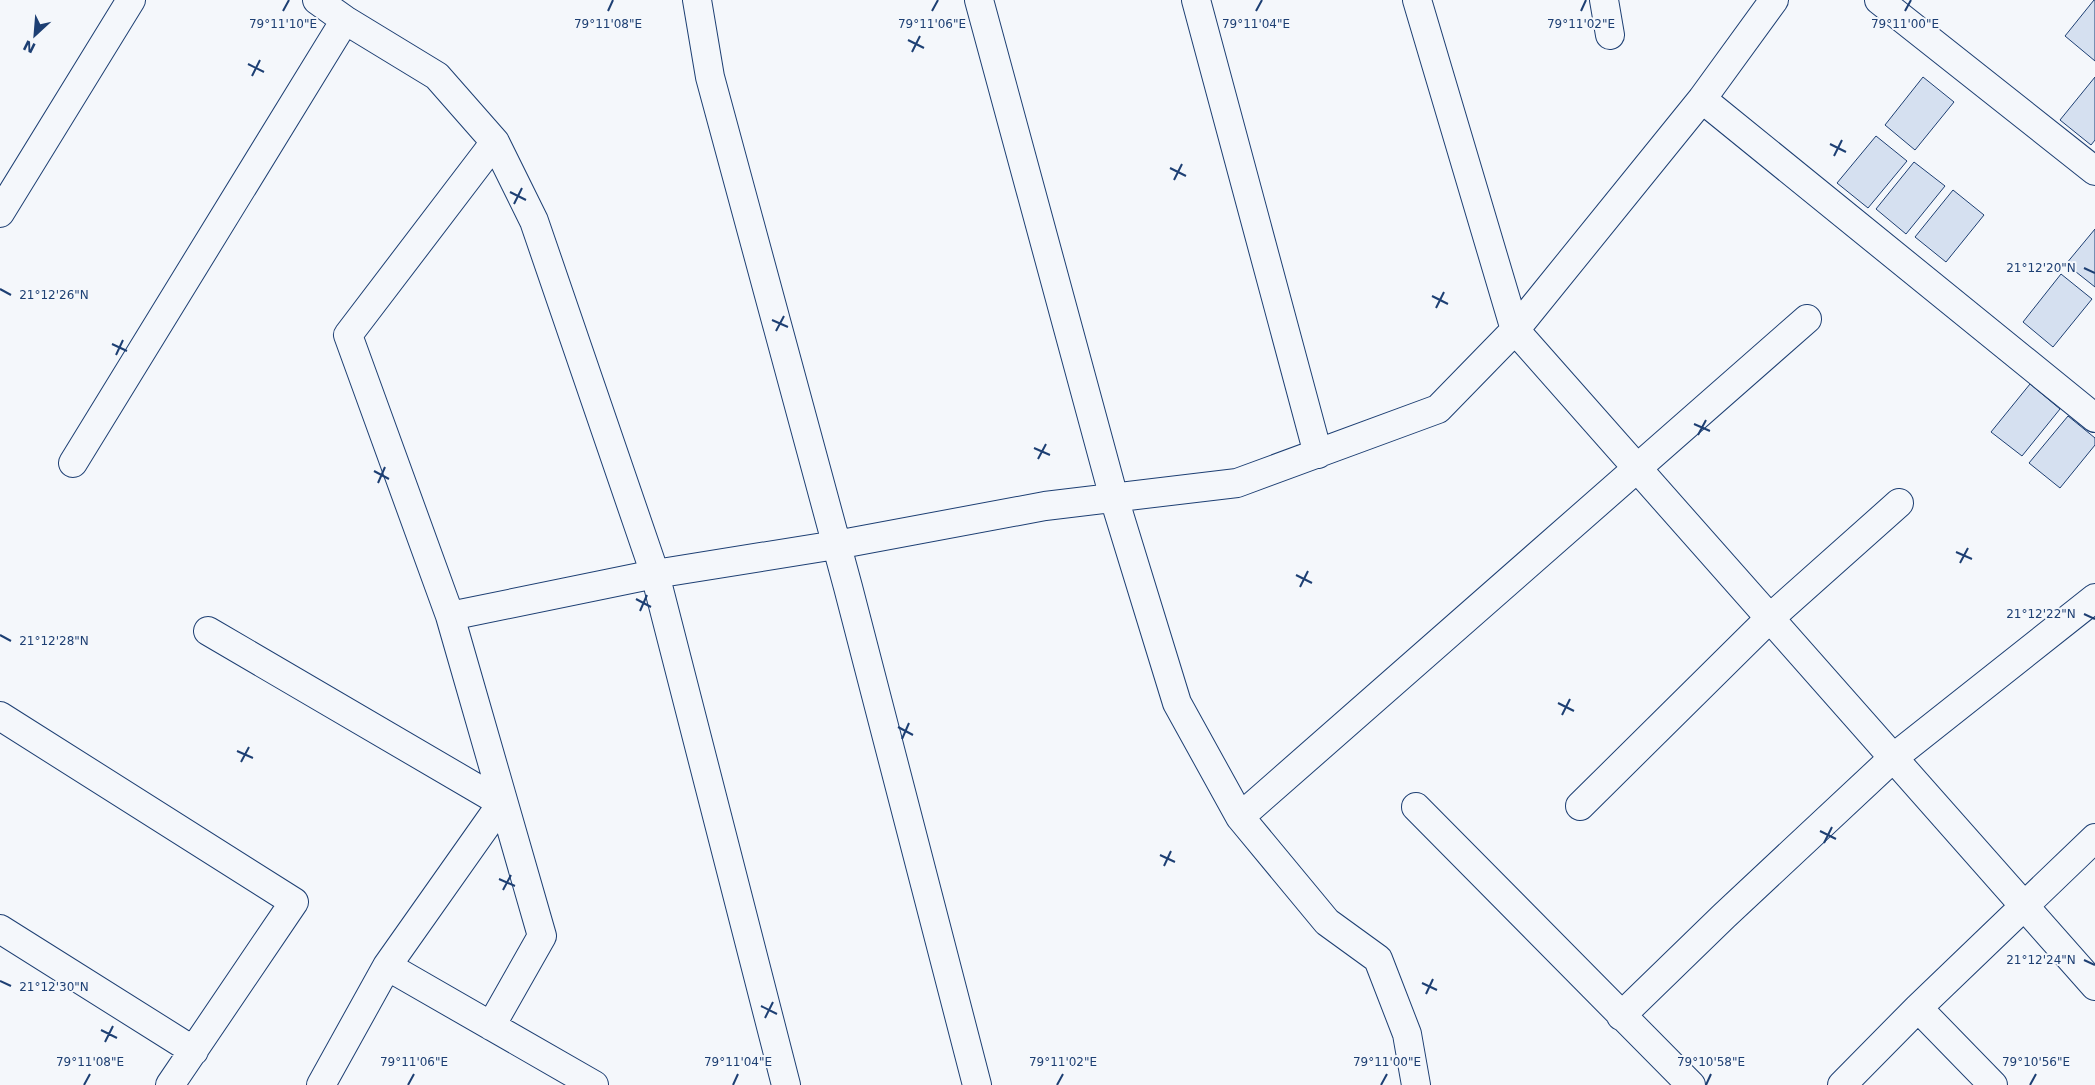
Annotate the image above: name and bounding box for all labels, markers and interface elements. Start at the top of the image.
north arrow [10,10,60,60]
text: 79°11'10"E [249,17,317,31]
text: 79°11'08"E [574,17,642,31]
text: 79°11'06"E [898,17,966,31]
text: 79°11'04"E [1222,17,1290,31]
text: 79°11'02"E [1547,17,1615,31]
text: 79°11'00"E [1871,17,1939,31]
text: N [21,37,38,56]
text: 21°12'20"N [2006,261,2076,275]
text: 21°12'26"N [19,288,89,302]
text: 21°12'22"N [2006,607,2076,621]
text: 21°12'28"N [19,634,89,648]
text: 21°12'24"N [2006,953,2076,967]
text: 21°12'30"N [19,980,89,994]
text: 79°11'08"E [56,1055,124,1069]
text: 79°11'06"E [380,1055,448,1069]
text: 79°11'04"E [704,1055,772,1069]
text: 79°11'02"E [1029,1055,1097,1069]
text: 79°11'00"E [1353,1055,1421,1069]
text: 79°10'58"E [1677,1055,1745,1069]
text: 79°10'56"E [2002,1055,2070,1069]

